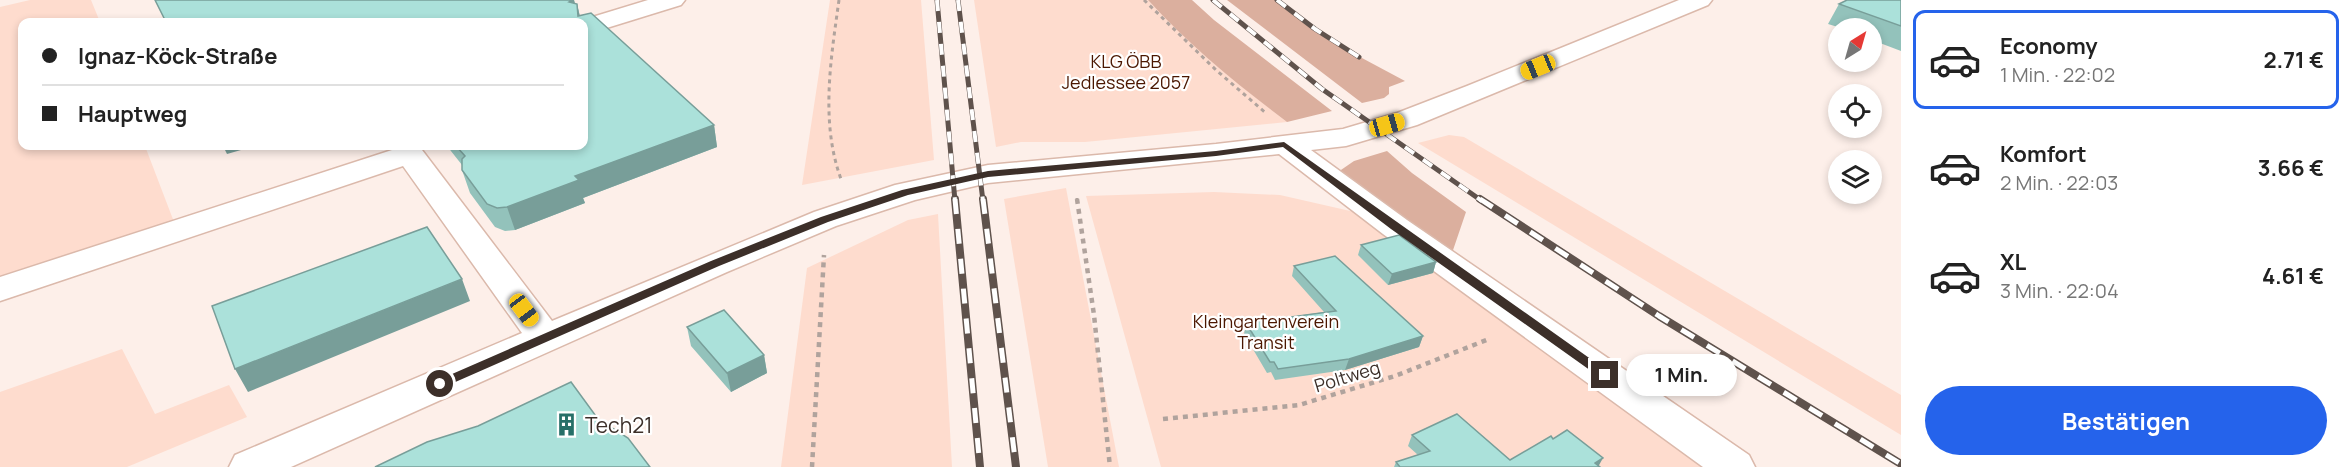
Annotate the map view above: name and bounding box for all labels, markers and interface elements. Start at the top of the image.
north arrow [1828,18,1882,72]
map controls [1828,18,1882,204]
text: Economy [2000,31,2098,61]
icon: car [1928,33,1982,87]
text: Ignaz-Köck-Straße [78,41,278,71]
text: 2.71 € [2263,45,2324,75]
park label: KLG ÖBB Jedlessee 2057 [1062,49,1190,94]
car [1518,52,1558,82]
text: 1 Min. · 22:02 [2000,61,2115,88]
button: locate [1828,84,1882,138]
text: Hauptweg [78,99,187,129]
car [1367,111,1407,139]
text: Komfort [2000,139,2087,169]
icon: car [1928,141,1982,195]
button: layers [1828,150,1882,204]
text: 3.66 € [2258,153,2324,183]
text: 2 Min. · 22:03 [2000,169,2118,196]
text: XL [2000,247,2026,277]
icon: car [1928,249,1982,303]
text: 4.61 € [2262,261,2324,291]
text: 3 Min. · 22:04 [2000,277,2119,304]
car [506,290,542,330]
park label: Kleingartenverein Transit [1193,309,1339,354]
callout: 1 Min. [1626,354,1737,396]
street label: Poltweg [1311,355,1383,397]
route end [1591,361,1618,388]
text: 1 Min. [1654,361,1709,388]
route start [426,370,453,397]
button: Bestätigen [1925,386,2327,455]
place label: Tech21 [585,411,652,439]
building icon: Tech21 [554,412,580,438]

